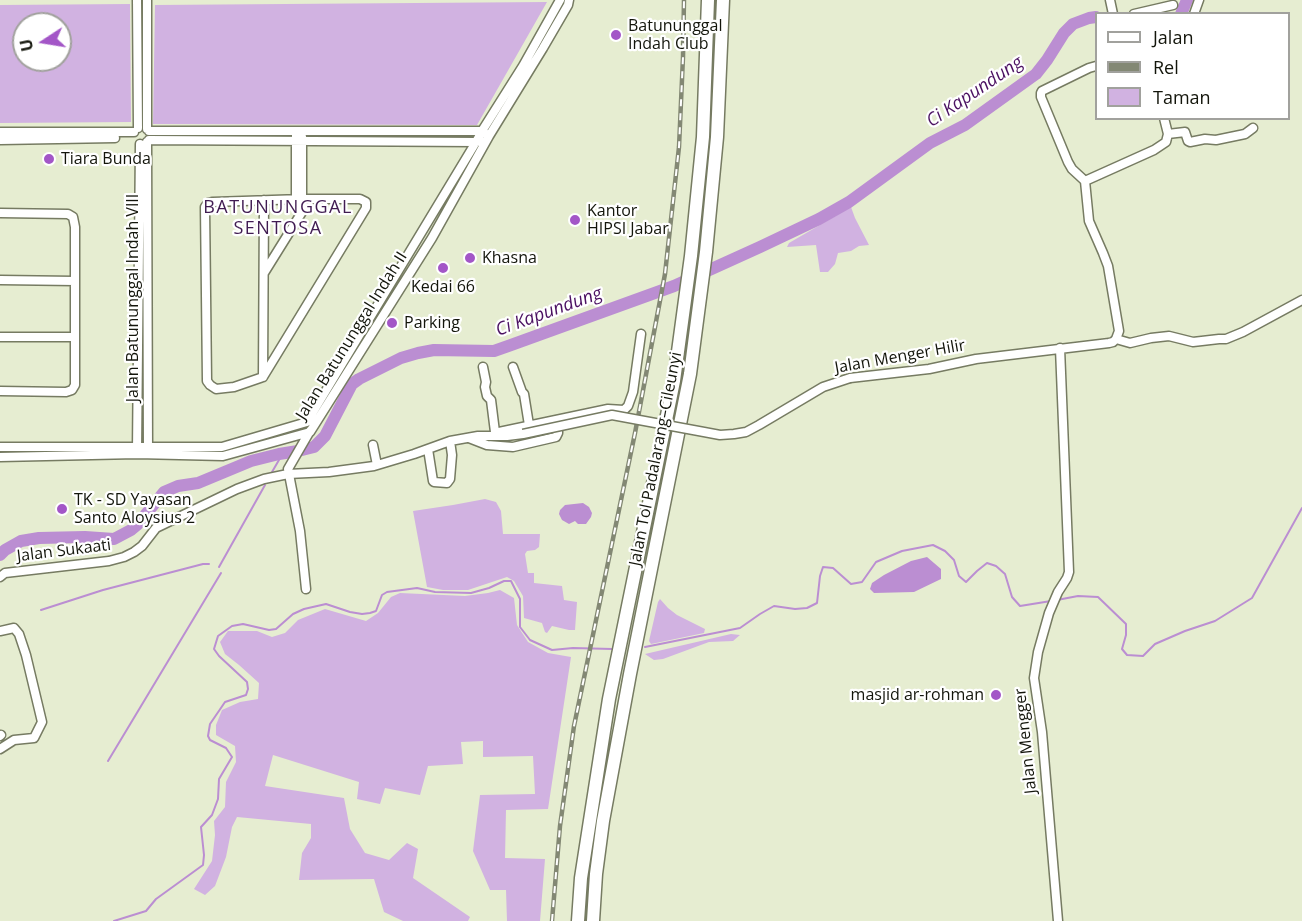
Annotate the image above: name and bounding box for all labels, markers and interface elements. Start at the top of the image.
north arrow [12,12,72,72]
legend [1095,12,1290,120]
place label: Batununggal Indah Club [628,16,722,54]
text: Jalan [1153,25,1193,49]
marker: Batununggal Indah Club [609,28,623,42]
text: U [14,37,38,54]
water label: Ci Kapundung [923,52,1027,132]
text: Rel [1153,55,1179,79]
text: Taman [1153,85,1211,109]
place label: Tiara Bunda [61,149,151,169]
marker: Tiara Bunda [42,152,56,166]
street label: Jalan Batununggal Indah VIII [123,194,143,402]
district label: BATUNUNGGAL SENTOSA [203,197,353,240]
place label: Kantor HIPSI Jabar [587,201,669,239]
marker: Kantor HIPSI Jabar [568,213,582,227]
street label: Jalan Batununggal Indah II [292,248,412,424]
place label: Khasna [482,248,537,268]
marker: Khasna [463,251,477,265]
marker: Kedai 66 [436,261,450,275]
place label: Kedai 66 [411,277,475,297]
water label: Ci Kapundung [493,283,605,341]
place label: Parking [404,313,460,333]
marker: Parking [385,316,399,330]
street label: Jalan Menger Hilir [833,336,967,378]
street label: Jalan Tol Padalarang–Cileunyi [626,350,686,568]
place label: TK - SD Yayasan Santo Aloysius 2 [74,490,195,528]
marker: TK - SD Yayasan Santo Aloysius 2 [55,502,69,516]
street label: Jalan Sukaati [16,536,112,566]
place label: masjid ar-rohman [851,685,984,705]
street label: Jalan Mengger [1011,687,1041,795]
marker: masjid ar-rohman [989,688,1003,702]

